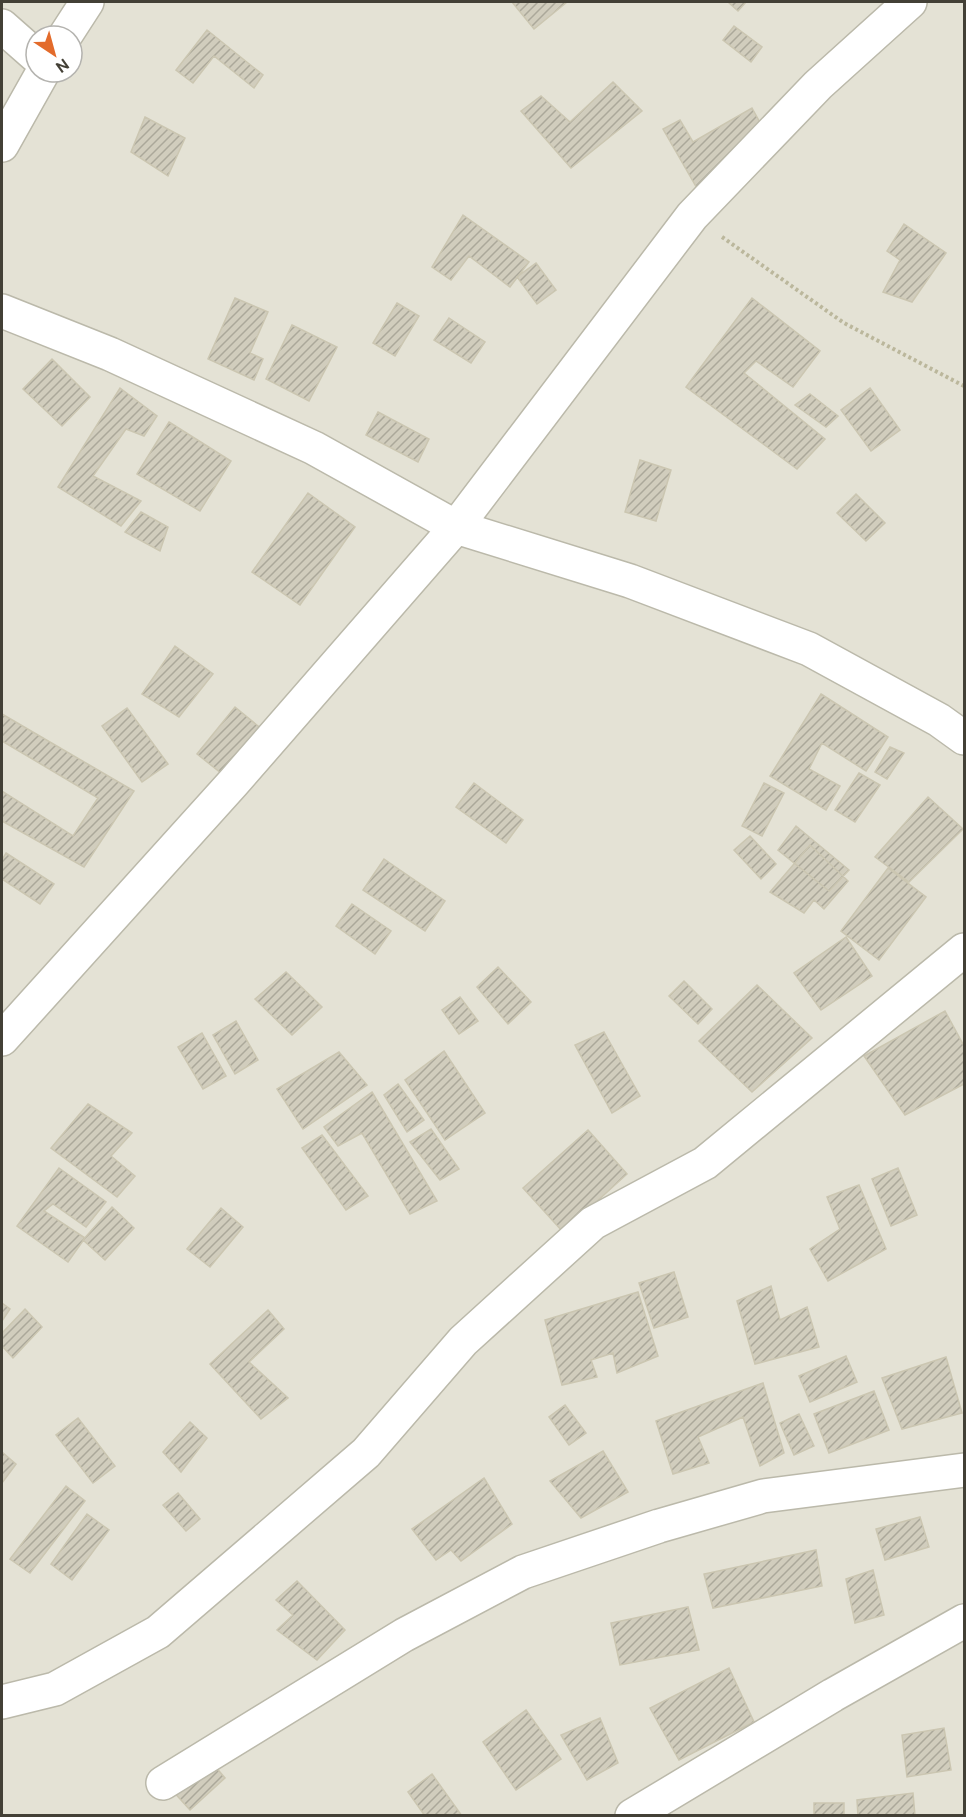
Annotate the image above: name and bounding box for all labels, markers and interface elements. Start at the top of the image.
north arrow [24,24,84,84]
text: N [53,55,73,77]

